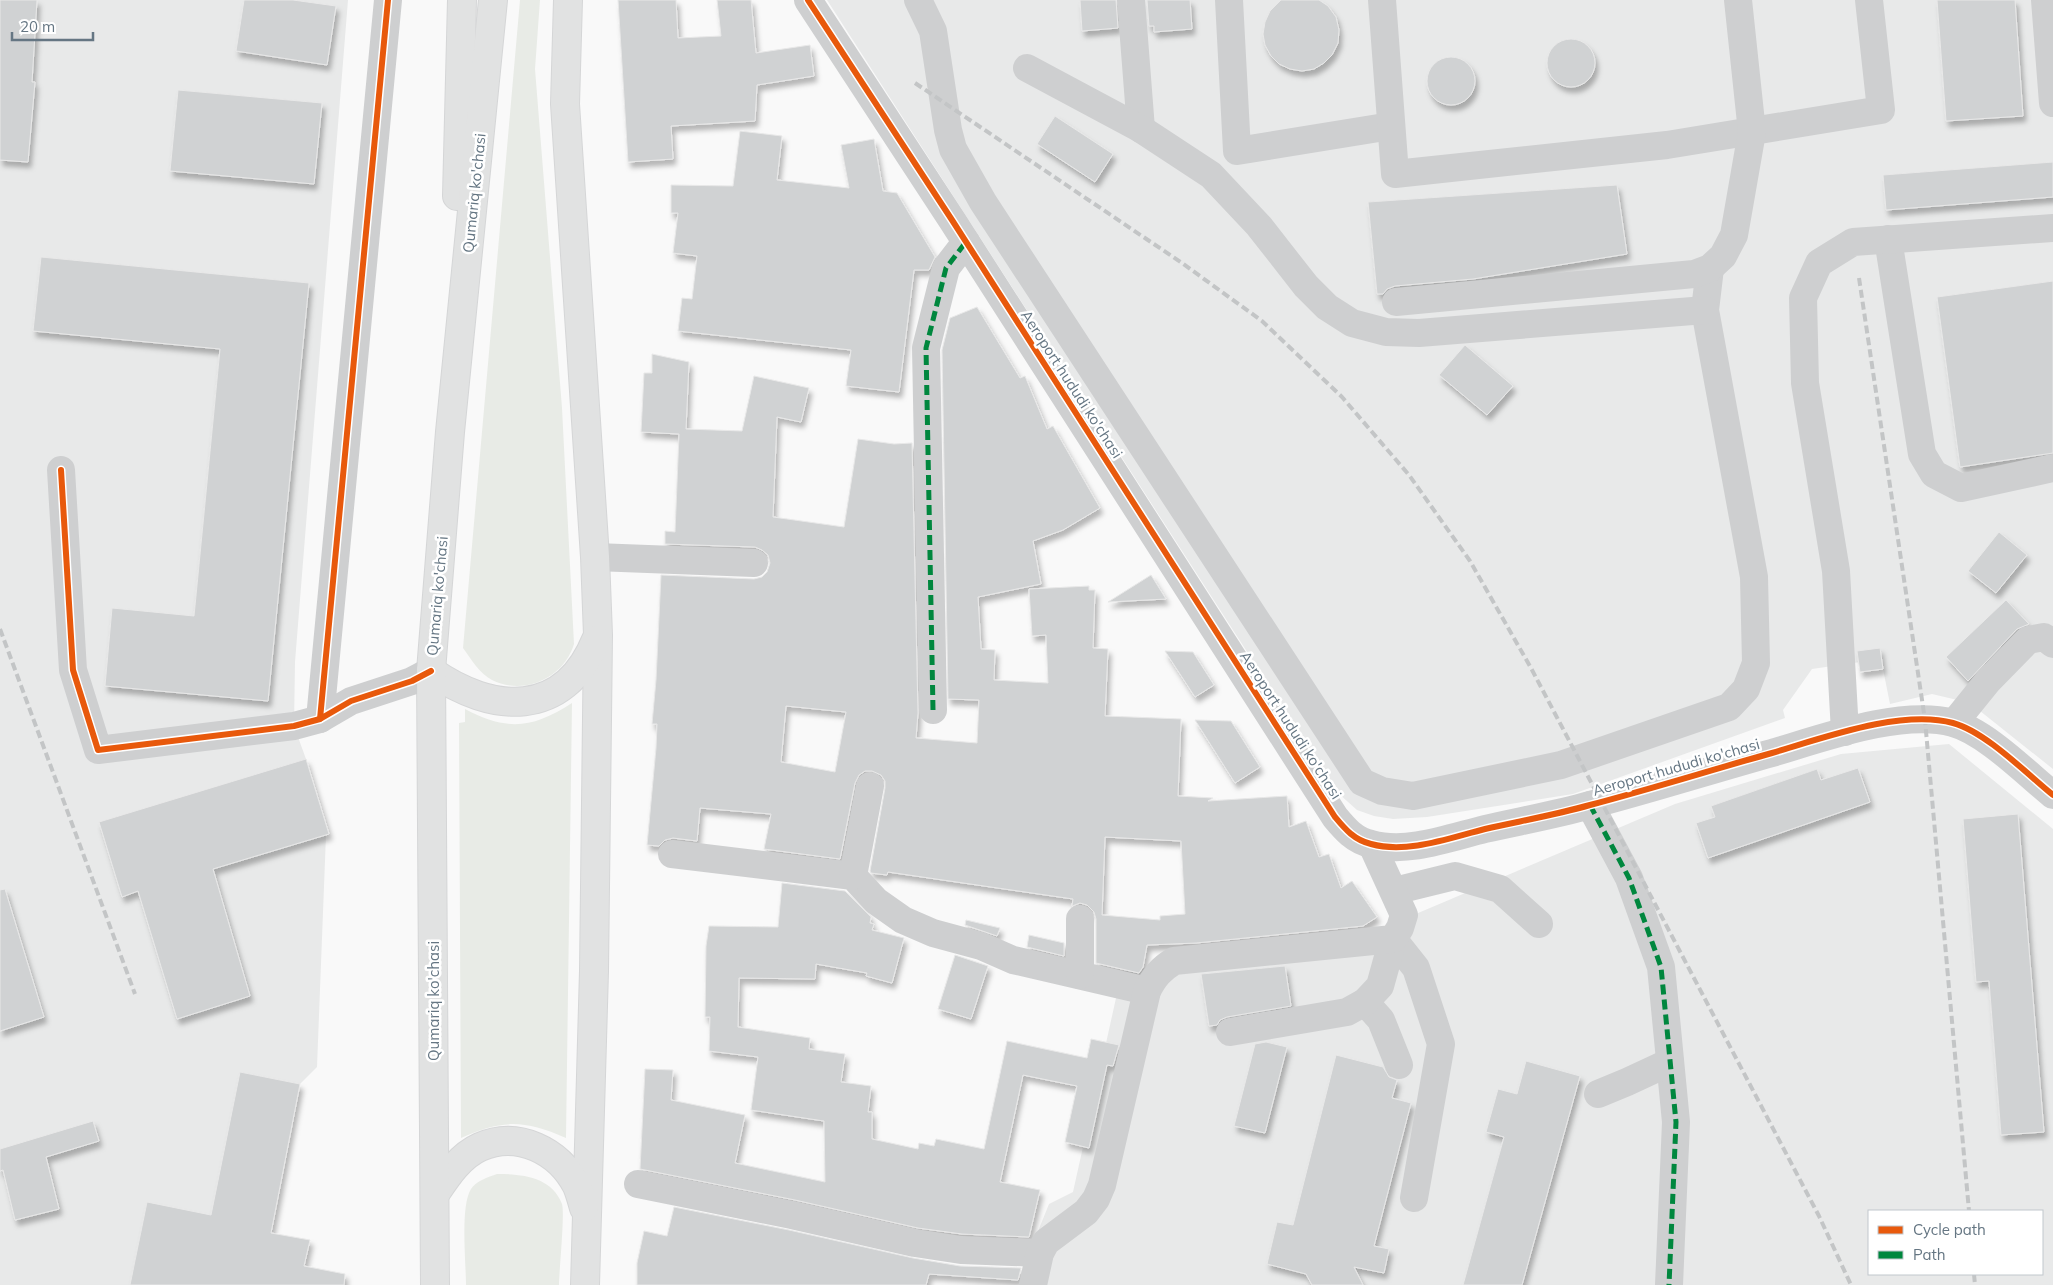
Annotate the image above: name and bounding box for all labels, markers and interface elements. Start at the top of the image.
scale bar [12,10,94,42]
text: 20 m [20,17,55,36]
street label: Qumariq ko'chasi [458,132,490,254]
street label: Aeroport hududi ko'chasi [1017,306,1127,462]
street label: Qumariq ko'chasi [422,535,452,657]
street label: Aeroport hududi ko'chasi [1236,647,1346,803]
street label: Aeroport hududi ko'chasi [1590,734,1762,800]
street label: Qumariq ko'chasi [424,941,443,1061]
legend [1868,1210,2043,1275]
text: Cycle path [1913,1220,1986,1239]
text: Path [1913,1245,1945,1264]

